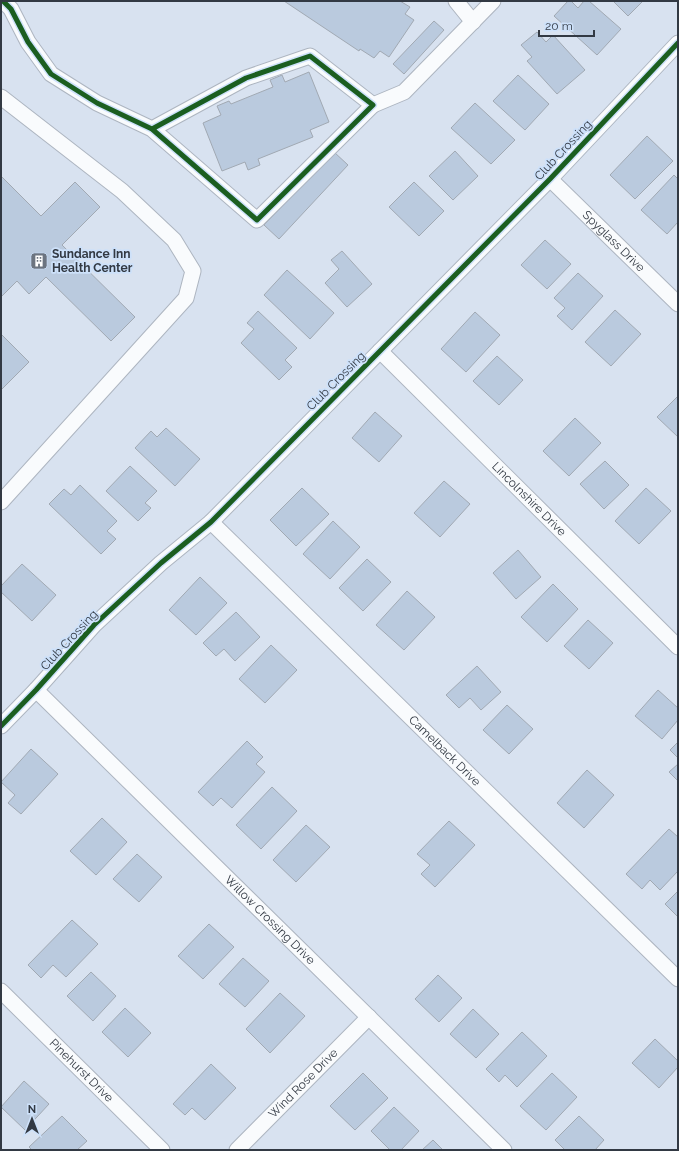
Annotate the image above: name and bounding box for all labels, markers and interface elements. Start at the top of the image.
scale bar [539,12,594,38]
text: 20 m [545,19,573,33]
street label: Club Crossing [532,117,594,183]
street label: Spyglass Drive [580,208,648,275]
place label: Sundance Inn Health Center [52,247,133,275]
building icon: Sundance Inn Health Center [29,251,49,271]
street label: Club Crossing [304,349,368,413]
street label: Lincolnshire Drive [489,459,569,539]
street label: Club Crossing [38,607,100,673]
street label: Camelback Drive [406,713,483,789]
street label: Willow Crossing Drive [222,873,318,967]
street label: Pinehurst Drive [47,1036,116,1105]
street label: Wind Rose Drive [266,1046,341,1121]
north arrow [12,1099,52,1139]
text: N [28,1103,36,1116]

